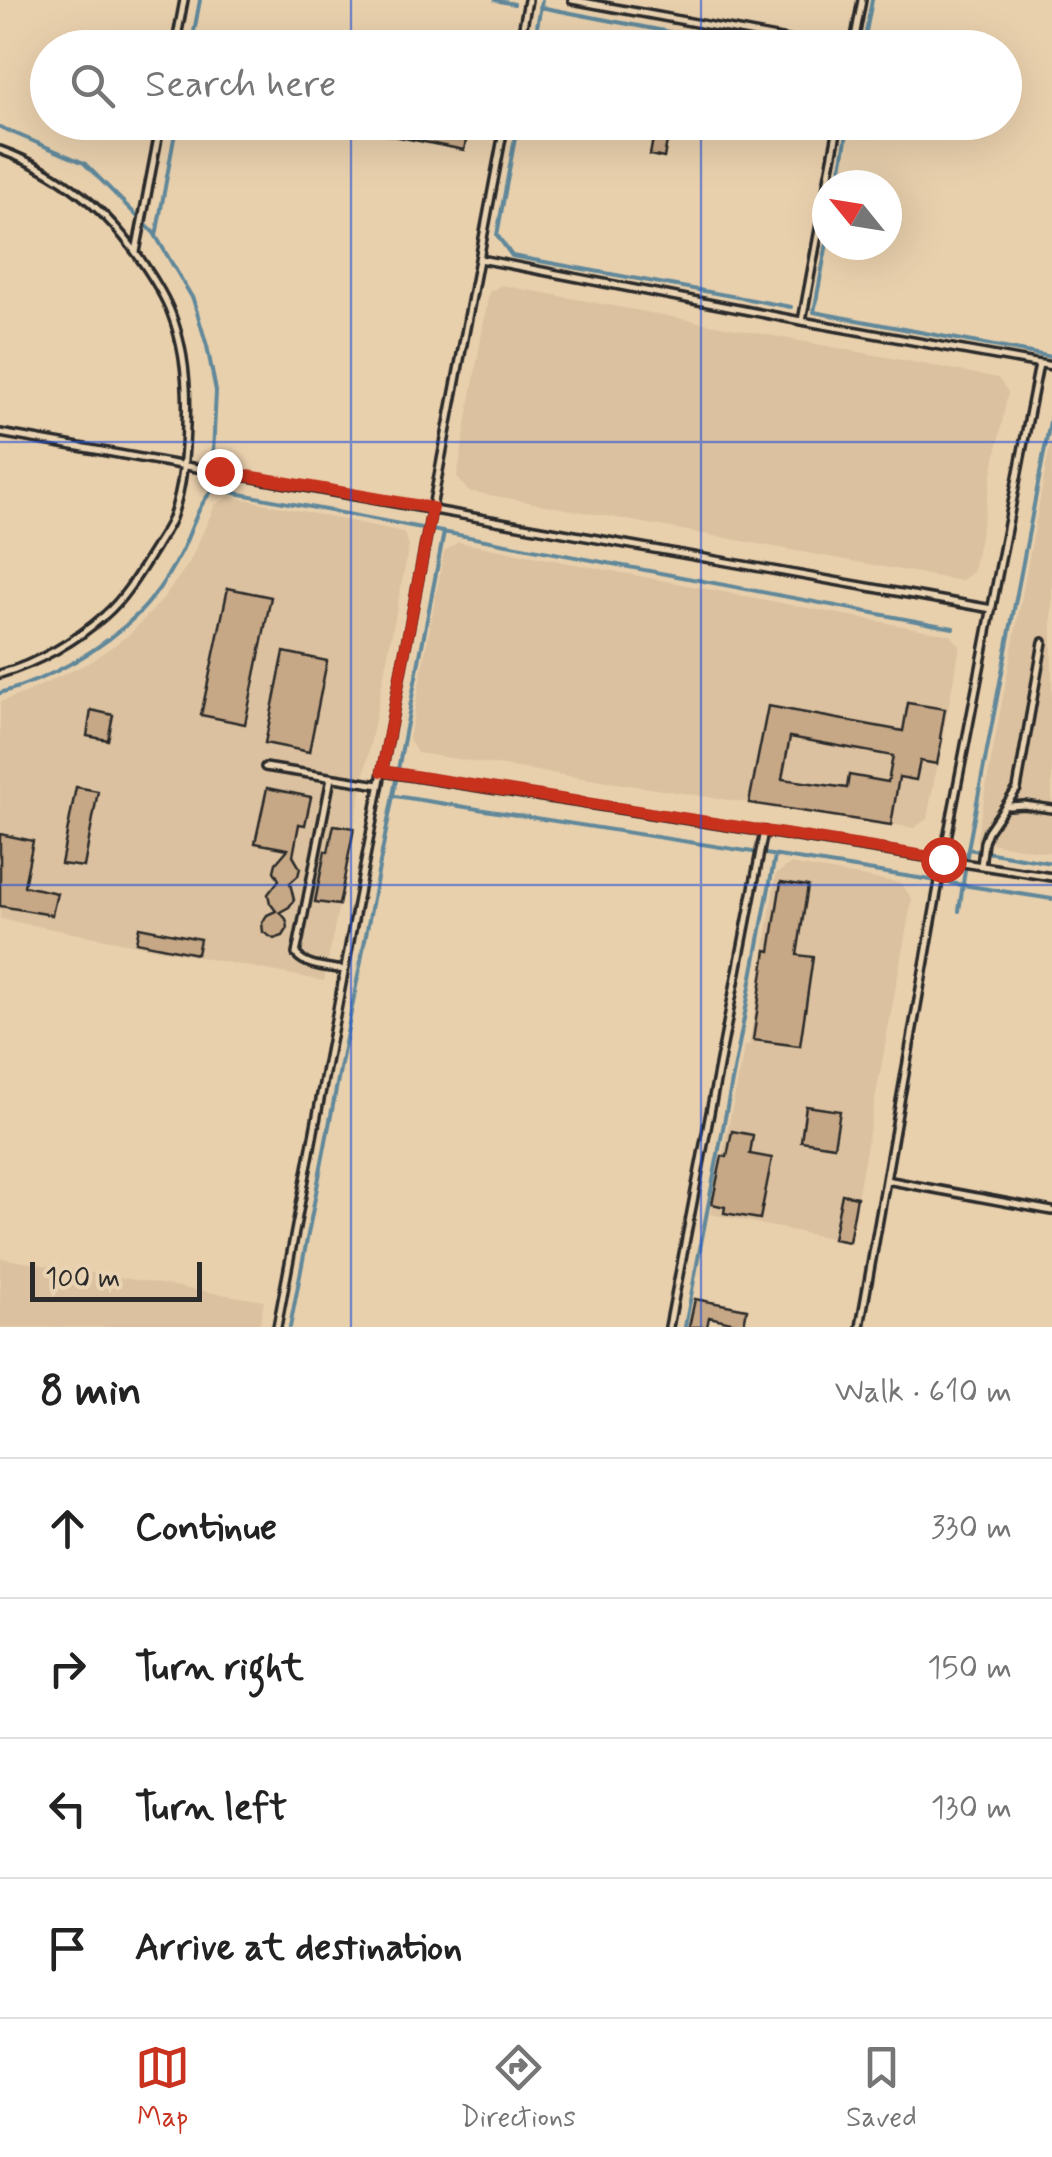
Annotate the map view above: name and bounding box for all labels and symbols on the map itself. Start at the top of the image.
north arrow [812,170,902,260]
route end [197,449,243,495]
route start [921,837,967,883]
scale bar [30,1257,202,1302]

